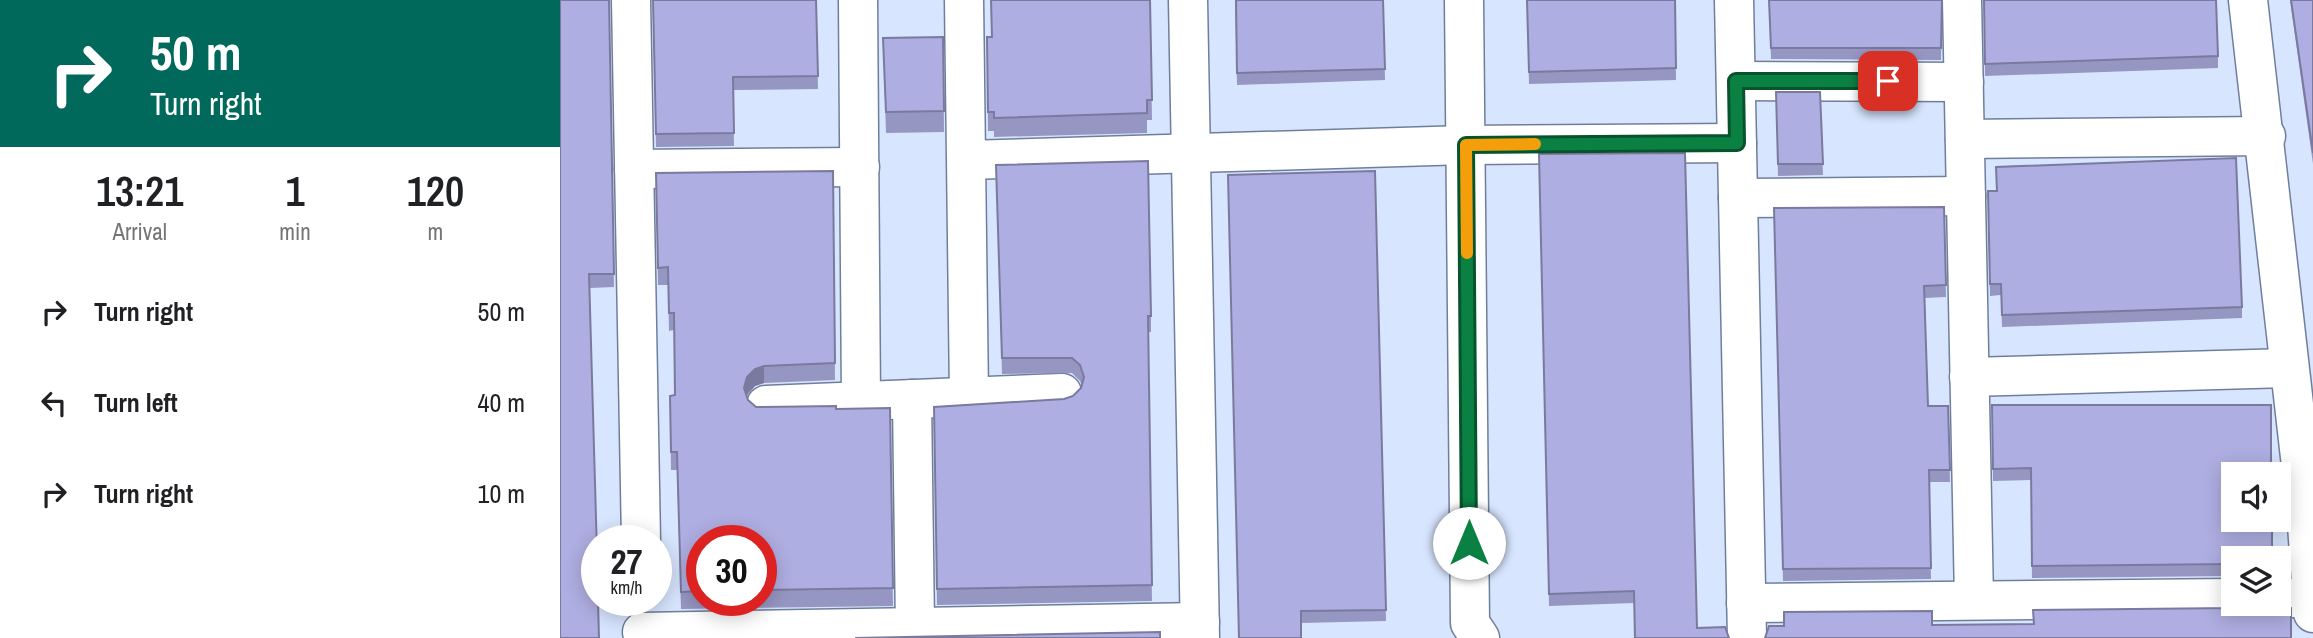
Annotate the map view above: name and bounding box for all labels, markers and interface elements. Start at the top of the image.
text: 50 m [150,19,242,85]
icon: right [35,28,126,119]
pin [1858,51,1918,111]
icon: arrive [1869,62,1907,100]
text: Turn right [150,82,262,125]
text: 13:21 [96,163,183,219]
text: 1 [285,163,305,219]
text: 120 [407,163,464,219]
text: Arrival [112,216,167,247]
text: min [279,216,311,247]
text: m [428,216,443,247]
icon: right [35,293,73,331]
text: Turn right [94,294,193,329]
text: 50 m [478,294,525,329]
icon: left [35,384,73,422]
text: Turn left [94,385,178,420]
text: 40 m [478,385,525,420]
map controls [2221,462,2291,616]
button: sound [2221,462,2291,532]
icon: right [35,475,73,513]
text: Turn right [94,476,193,511]
text: 10 m [478,476,525,511]
position arrow [1432,506,1506,580]
speed limit sign: 30 [686,525,777,616]
text: 27 [611,538,642,585]
button: layers [2221,546,2291,616]
text: km/h [611,575,643,600]

